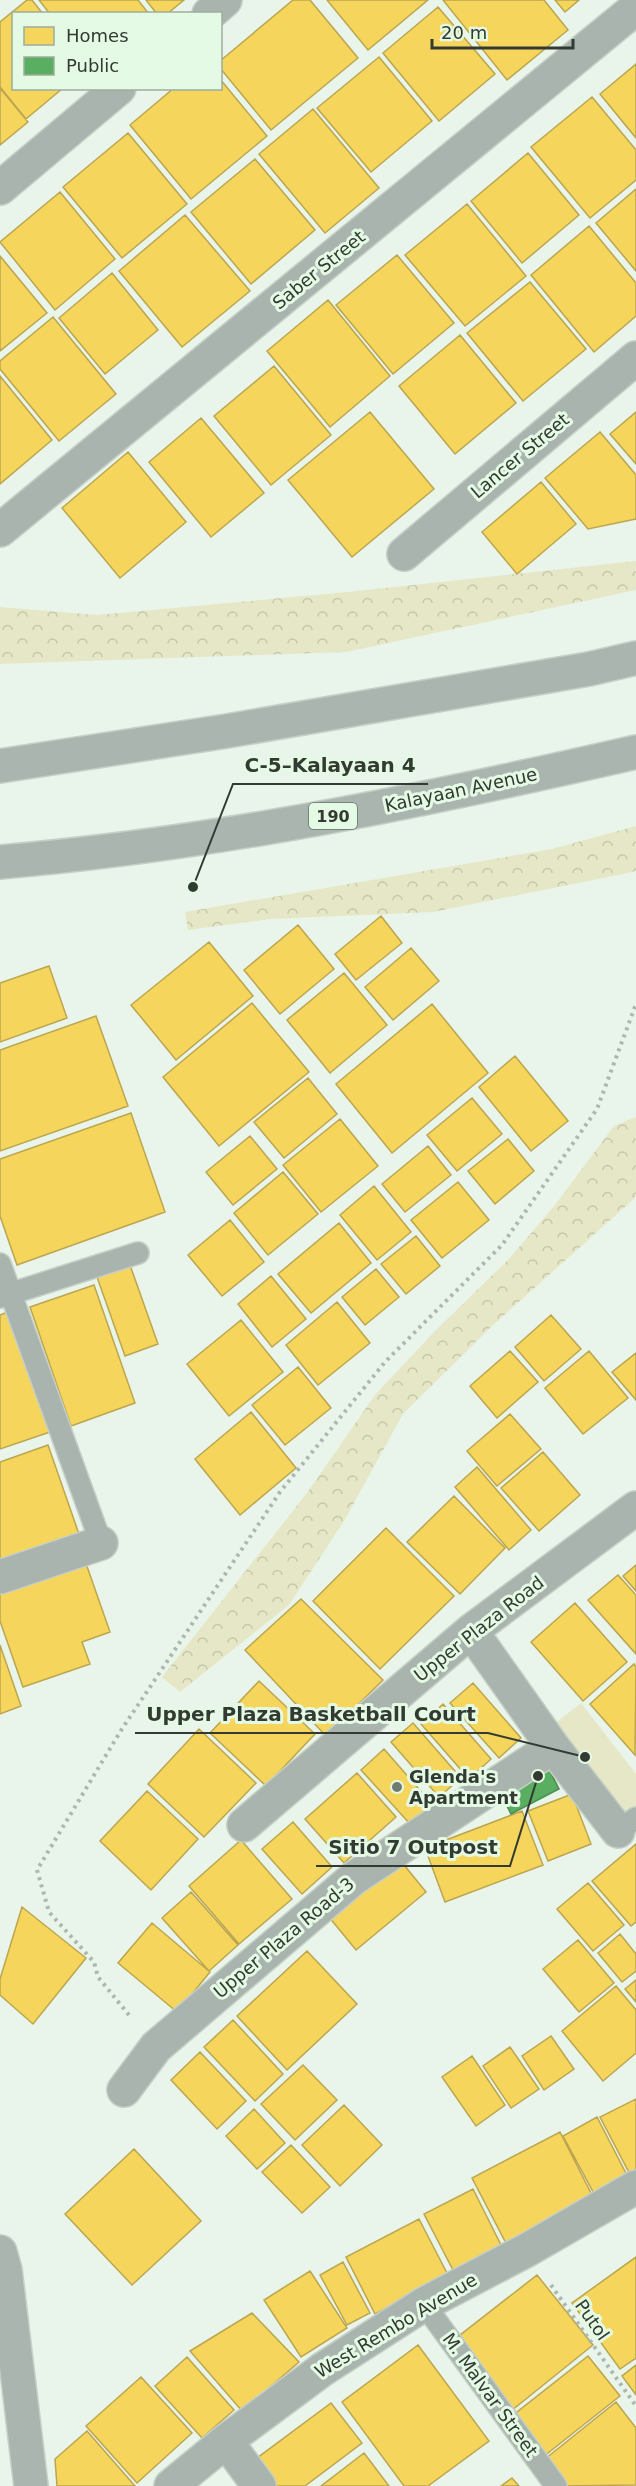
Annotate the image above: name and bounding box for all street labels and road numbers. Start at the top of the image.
street label: Saber Street [268,226,369,313]
street label: Lancer Street [466,409,573,503]
street label: Kalayaan Avenue [383,763,539,816]
road number: 190 [309,803,357,829]
street label: Upper Plaza Road [410,1572,548,1686]
street label: Upper Plaza Road-3 [209,1873,358,2002]
street label: West Rembo Avenue [311,2269,481,2382]
street label: Putol [571,2295,614,2344]
street label: M. Malvar Street [438,2329,542,2461]

